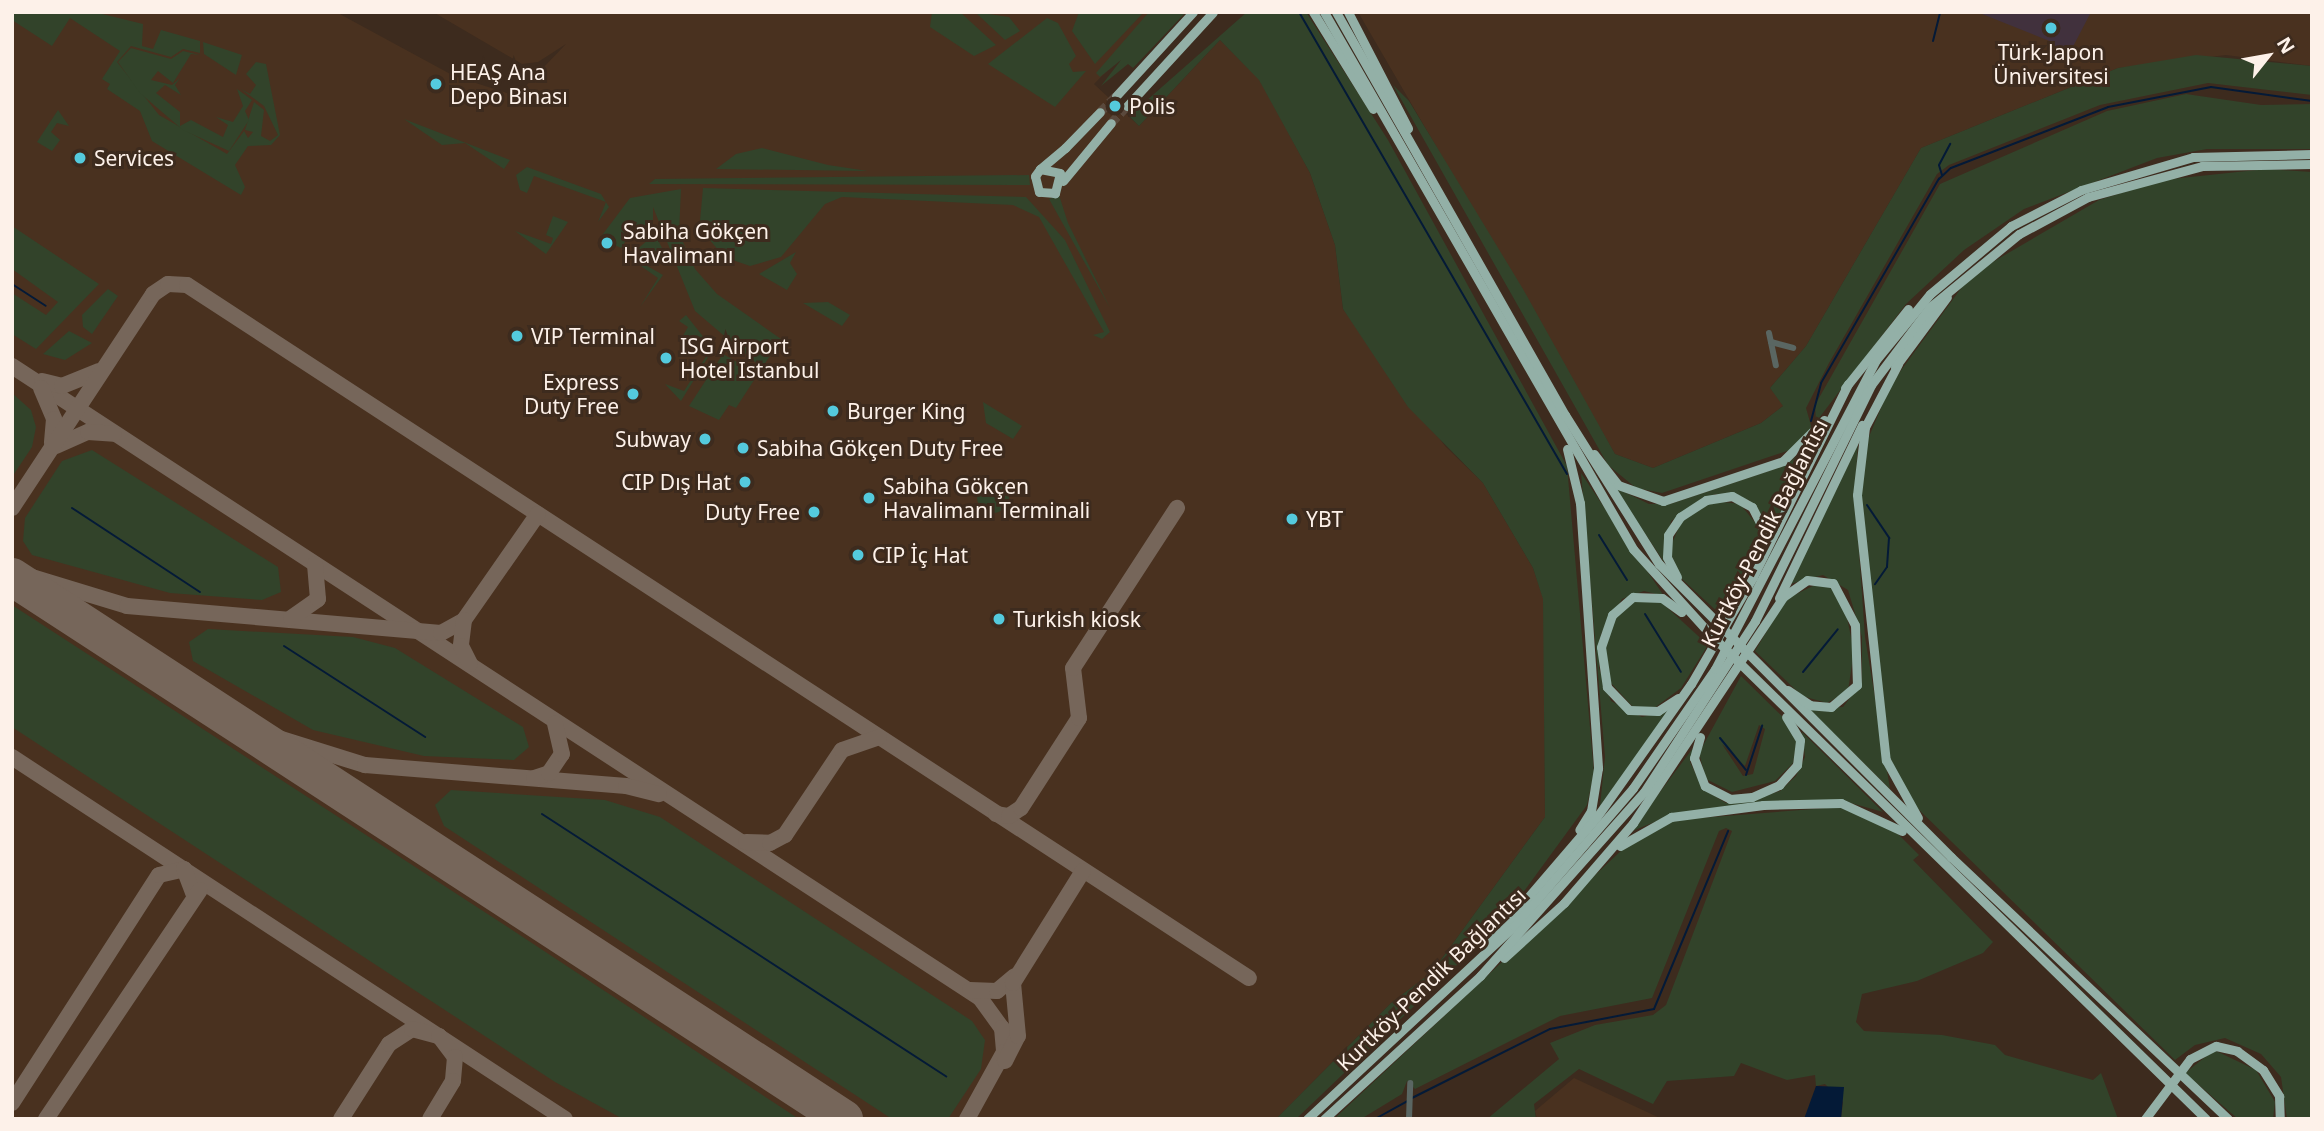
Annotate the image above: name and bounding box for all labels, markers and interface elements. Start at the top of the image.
marker: Türk-Japon Üniversitesi [2043,20,2059,36]
north arrow [2233,21,2303,91]
text: N [2271,32,2301,58]
place label: Türk-Japon Üniversitesi [1993,39,2109,89]
place label: HEAŞ Ana Depo Binası [450,59,568,109]
marker: HEAŞ Ana Depo Binası [428,76,444,92]
place label: Polis [1129,93,1175,119]
marker: Polis [1107,98,1123,114]
place label: Services [94,145,174,171]
marker: Services [72,150,88,166]
place label: Sabiha Gökçen Havalimanı [623,218,769,268]
marker: Sabiha Gökçen Havalimanı [597,233,617,253]
place label: VIP Terminal [531,323,655,349]
marker: VIP Terminal [509,328,525,344]
place label: ISG Airport Hotel Istanbul [680,333,819,383]
marker: ISG Airport Hotel Istanbul [658,350,674,366]
place label: Express Duty Free [524,369,619,419]
marker: Express Duty Free [625,386,641,402]
place label: Burger King [847,398,965,424]
marker: Burger King [825,403,841,419]
street label: Kurtköy-Pendik Bağlantısı [1695,415,1833,651]
place label: Subway [615,426,691,452]
marker: Subway [697,431,713,447]
place label: Sabiha Gökçen Duty Free [757,435,1003,461]
marker: Sabiha Gökçen Duty Free [735,440,751,456]
place label: CIP Dış Hat [621,469,731,495]
place label: Sabiha Gökçen Havalimanı Terminali [883,473,1090,523]
marker: CIP Dış Hat [737,474,753,490]
marker: Sabiha Gökçen Havalimanı Terminali [861,490,877,506]
place label: Duty Free [705,499,800,525]
marker: Duty Free [806,504,822,520]
place label: YBT [1306,506,1343,532]
marker: YBT [1284,511,1300,527]
place label: CIP İç Hat [872,542,968,568]
marker: CIP İç Hat [850,547,866,563]
place label: Turkish kiosk [1013,606,1141,632]
marker: Turkish kiosk [991,611,1007,627]
street label: Kurtköy-Pendik Bağlantısı [1331,882,1531,1076]

